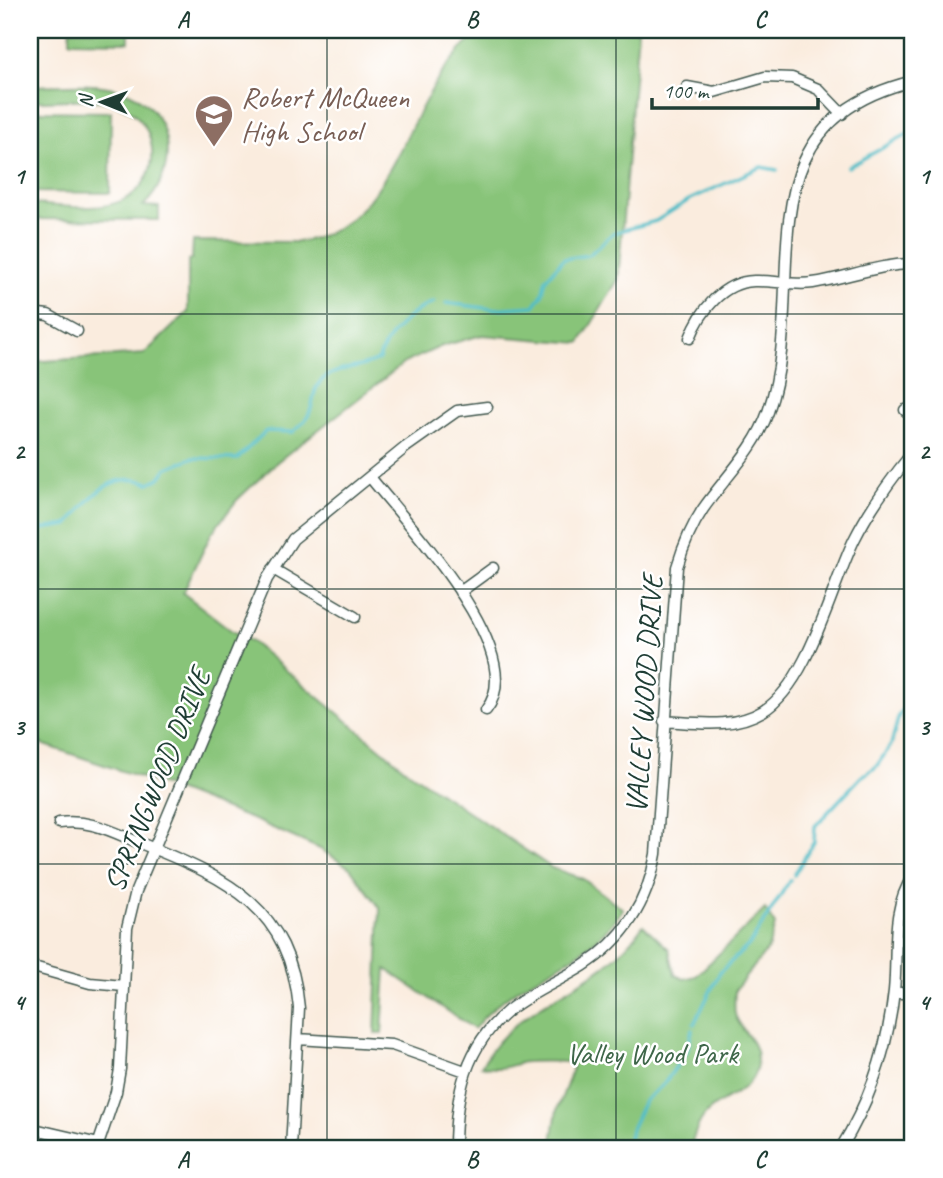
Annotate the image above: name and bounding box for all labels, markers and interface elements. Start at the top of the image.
text: A [177,5,191,34]
text: B [466,5,480,34]
text: C [755,5,769,34]
north arrow [66,66,136,136]
scale bar [652,66,819,110]
place label: Robert McQueen High School [241,78,410,150]
text: 100 m [663,78,710,104]
text: N [74,92,98,108]
school or university icon: Robert McQueen High School [193,93,235,148]
text: 1 [14,162,27,191]
text: 1 [919,162,932,191]
text: 2 [14,437,27,466]
text: 2 [919,437,932,466]
street label: VALLEY WOOD DRIVE [617,570,672,814]
street label: SPRINGWOOD DRIVE [95,660,220,897]
text: 3 [14,713,27,742]
text: 3 [919,713,932,742]
text: 4 [14,988,27,1017]
text: 4 [919,988,932,1017]
park label: Valley Wood Park [566,1034,740,1072]
text: A [177,1145,191,1174]
text: B [466,1145,480,1174]
text: C [755,1145,769,1174]

